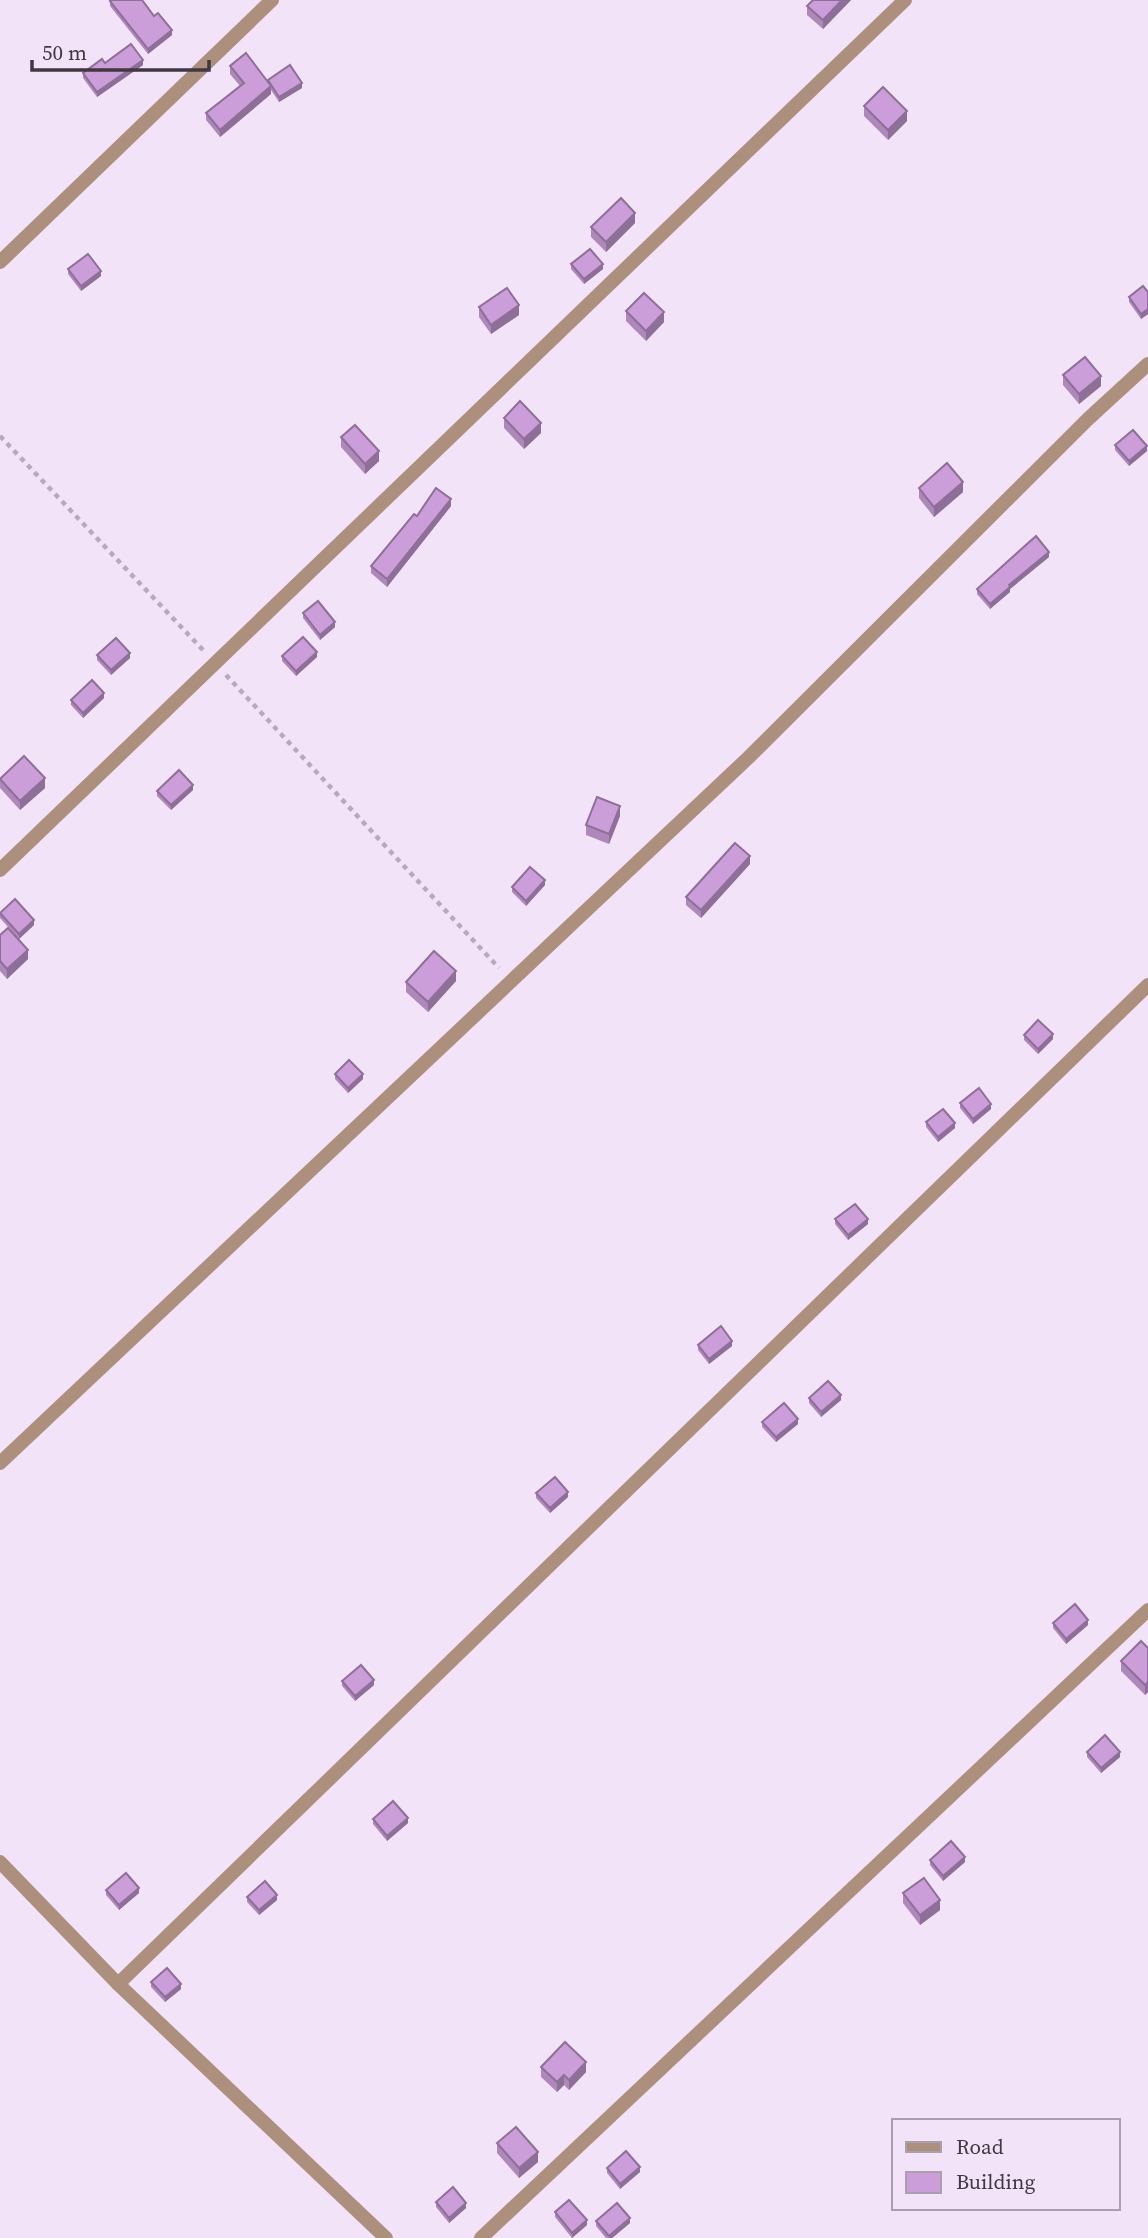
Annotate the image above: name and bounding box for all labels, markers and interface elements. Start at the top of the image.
scale bar [32,28,208,72]
text: 50 m [42,38,87,67]
legend [892,2119,1120,2210]
text: Road [956,2132,1004,2161]
text: Building [956,2167,1035,2196]

